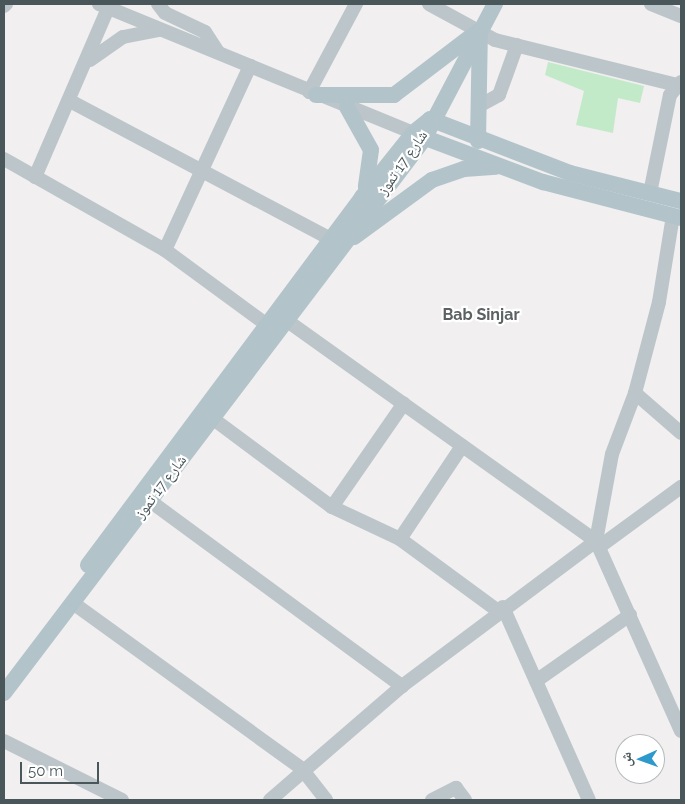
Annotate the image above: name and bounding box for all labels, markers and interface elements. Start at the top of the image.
street label: شارع 17 تموز [374,127,432,199]
district label: Bab Sinjar [442,305,520,325]
street label: شارع 17 تموز [131,452,191,522]
north arrow [615,734,665,784]
scale bar [22,752,101,784]
text: ش [618,752,634,767]
text: 50 m [28,762,63,780]

